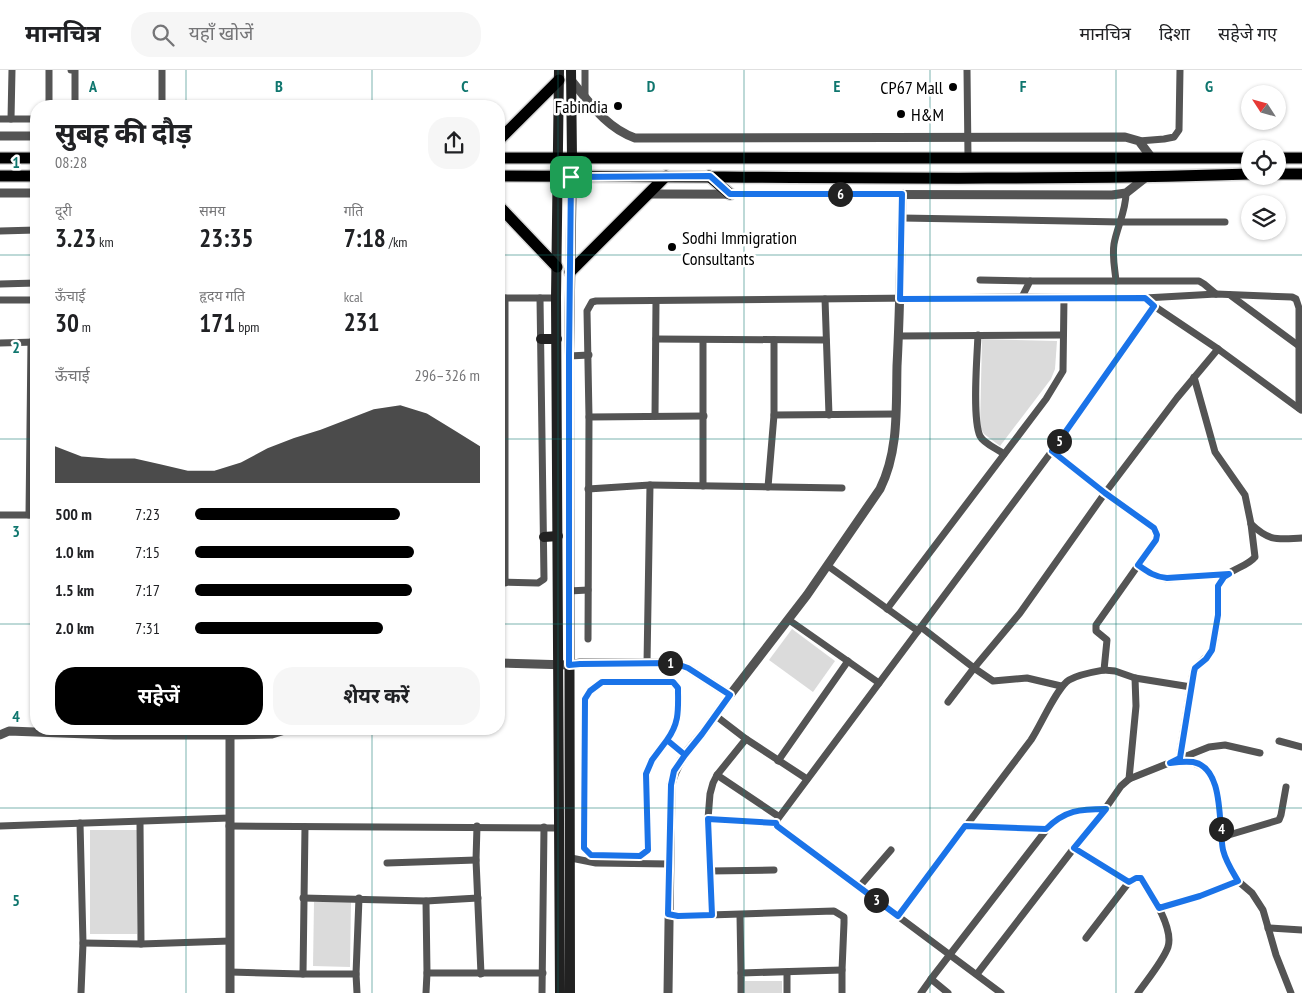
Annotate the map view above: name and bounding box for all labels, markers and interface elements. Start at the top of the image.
search box [131,12,481,57]
text: मानचित्र [25,18,101,49]
icon: search [149,21,177,49]
text: यहाँ खोजें [189,21,253,45]
text: मानचित्र [1079,22,1131,45]
text: दिशा [1159,22,1190,45]
text: सहेजे गए [1218,22,1277,45]
text: A [88,76,98,96]
text: B [275,76,283,96]
text: C [461,76,469,96]
text: D [647,76,656,96]
text: E [834,76,841,96]
place label: CP67 Mall [880,76,944,99]
text: F [1020,76,1027,96]
text: G [1205,76,1213,96]
marker: CP67 Mall [947,81,959,93]
north arrow [1241,85,1286,130]
map controls [1241,85,1286,240]
place label: Fabindia [555,95,608,118]
marker: Fabindia [612,100,624,112]
place label: H&M [911,103,944,126]
marker: H&M [895,108,907,120]
text: सुबह की दौड़ [55,114,192,151]
button: share [428,117,480,169]
button: locate [1241,140,1286,185]
text: 1 [12,152,20,172]
text: 08:28 [55,152,87,172]
pin [550,156,592,198]
icon: arrive [557,163,585,191]
pin: 6 [828,182,852,206]
text: 6 [837,185,844,203]
button: layers [1241,195,1286,240]
text: दूरी [55,202,72,220]
text: समय [199,202,225,220]
text: गति [344,202,363,220]
text: 3.23 [55,222,96,254]
text: 23:35 [199,222,253,254]
text: 7:18 [344,222,386,254]
place label: Sodhi Immigration Consultants [682,226,797,270]
text: km [96,233,114,251]
text: /km [386,233,407,251]
marker: Sodhi Immigration Consultants [666,241,678,253]
text: ऊँचाई [55,287,85,305]
text: हृदय गति [199,287,245,305]
text: kcal [344,288,363,306]
text: 231 [344,306,380,338]
text: 30 [55,307,79,339]
text: 171 [199,307,235,339]
text: m [79,318,91,336]
text: bpm [235,318,259,336]
text: 2 [12,337,20,357]
text: ऊँचाई [55,365,90,385]
text: 296–326 m [415,365,480,385]
pin: 5 [1046,428,1072,454]
text: 5 [1056,432,1063,450]
text: 500 m [55,504,92,524]
text: 7:23 [135,504,160,524]
text: 3 [12,521,20,541]
text: 1.0 km [55,542,94,562]
text: 7:15 [135,542,160,562]
text: 1.5 km [55,580,94,600]
text: 7:17 [135,580,160,600]
text: 2.0 km [55,618,94,638]
text: 7:31 [135,618,160,638]
pin: 1 [658,650,682,676]
text: 1 [667,654,674,672]
button: सहेजें [55,667,263,725]
button: शेयर करें [273,667,480,725]
text: 4 [12,706,20,726]
pin: 4 [1208,816,1234,842]
text: 4 [1218,820,1225,838]
pin: 3 [864,888,888,912]
text: 5 [12,890,20,910]
text: 3 [873,891,880,909]

